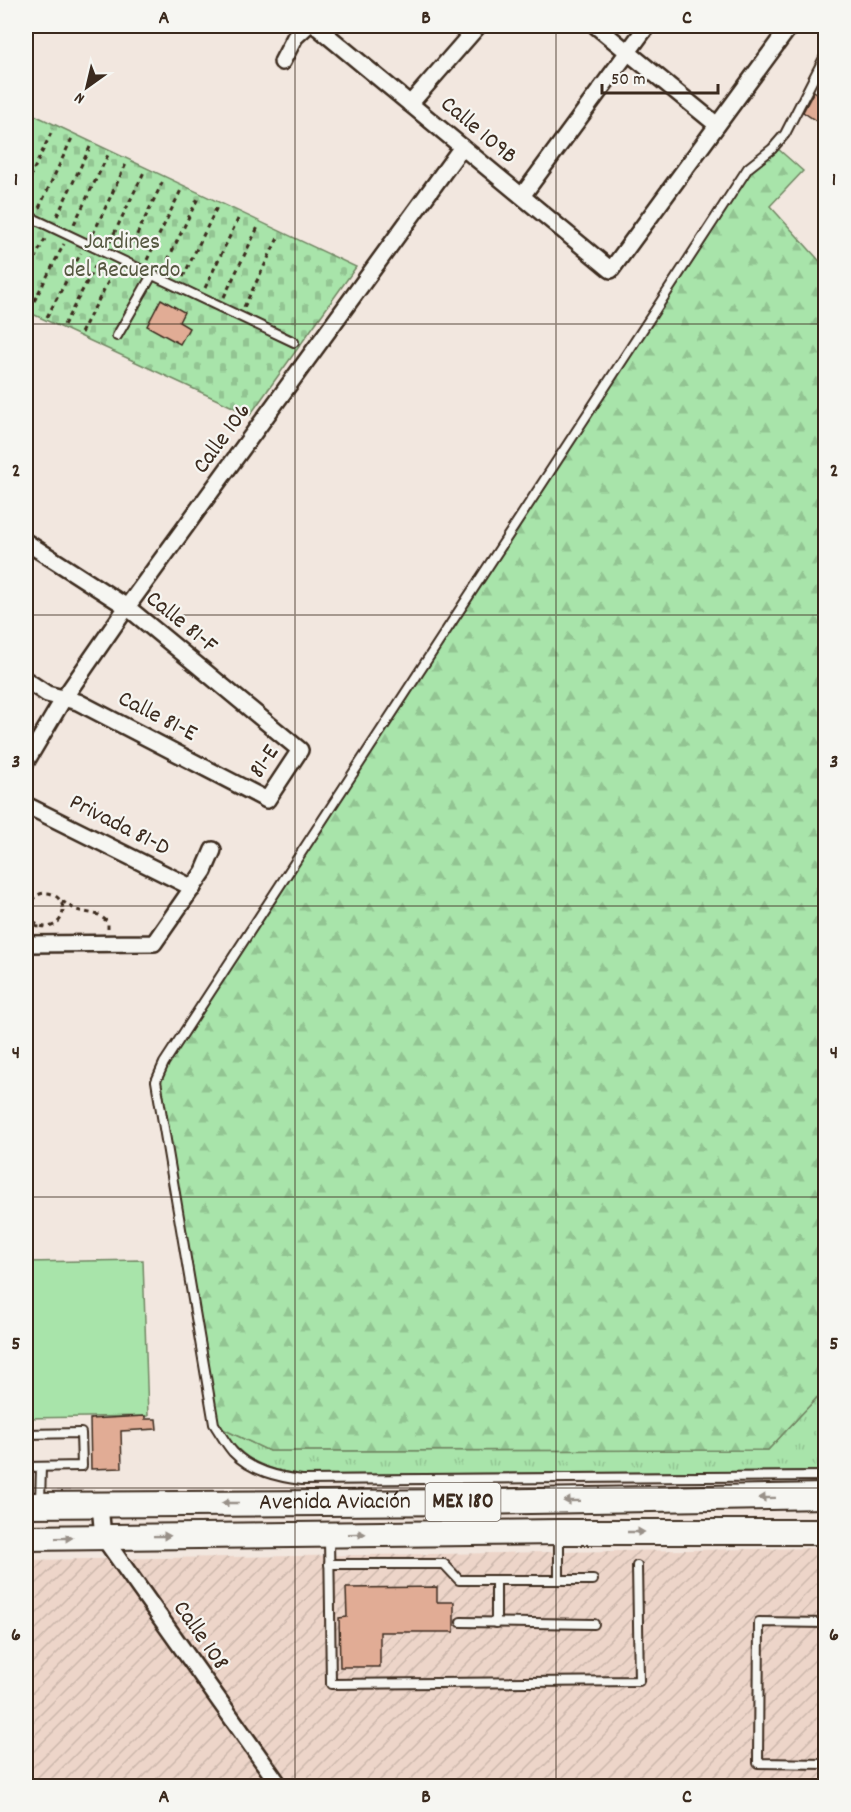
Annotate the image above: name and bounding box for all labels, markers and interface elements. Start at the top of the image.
text: A [159,5,170,33]
text: B [421,5,431,33]
text: C [682,5,692,33]
north arrow [57,57,117,117]
scale bar [602,57,718,95]
text: 50 m [611,68,646,93]
text: N [70,86,90,109]
street label: Calle 109B [432,89,524,173]
text: 1 [14,167,18,195]
text: 1 [832,167,836,195]
park label: Jardines del Recuerdo [64,226,180,288]
street label: Calle 106 [186,396,260,482]
text: 2 [12,458,20,486]
text: 2 [830,458,838,486]
street label: Calle 81-F [138,583,225,663]
street label: Calle 81-E [112,683,202,751]
street label: 81-E [241,738,289,786]
text: 3 [12,749,20,777]
text: 3 [830,749,838,777]
street label: Privada 81-D [63,786,175,866]
text: 4 [12,1040,20,1068]
text: 4 [830,1040,838,1068]
text: 5 [11,1331,21,1359]
text: 5 [829,1331,839,1359]
road number: MEX 180 [426,1483,500,1521]
street label: Avenida Aviación [259,1485,411,1520]
one-way arrow [758,1493,777,1502]
one-way arrow [563,1496,582,1506]
one-way arrow [221,1498,240,1508]
one-way arrow [626,1527,645,1537]
one-way arrow [347,1530,366,1539]
one-way arrow [152,1531,171,1541]
one-way arrow [55,1533,74,1542]
street label: Calle 108 [164,1594,236,1678]
text: 6 [11,1622,21,1650]
text: 6 [829,1622,839,1650]
text: A [159,1784,170,1812]
text: B [421,1784,431,1812]
text: C [682,1784,692,1812]

